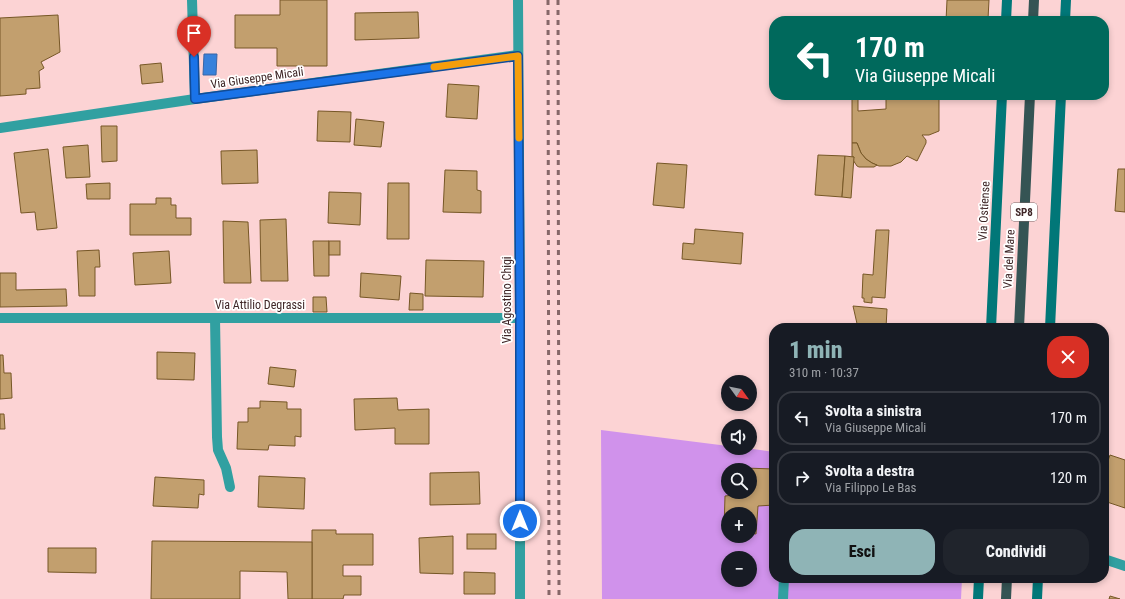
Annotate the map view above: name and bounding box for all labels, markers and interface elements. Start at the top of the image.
pin [177,16,211,57]
icon: arrive [183,22,205,44]
text: 170 m [855,31,925,64]
icon: left [789,32,841,84]
street label: Via Giuseppe Micali [210,65,304,91]
text: Via Giuseppe Micali [855,65,995,86]
street label: Via Ostiense [975,181,993,241]
road number: SP8 [1011,203,1037,221]
street label: Via del Mare [1000,229,1018,289]
street label: Via Agostino Chigi [500,256,514,344]
street label: Via Attilio Degrassi [215,298,305,312]
text: 1 min [789,336,843,364]
button: close [1047,336,1089,378]
text: 310 m · 10:37 [789,365,859,380]
north arrow [721,375,757,411]
map controls [721,375,757,587]
text: Svolta a sinistra [825,402,922,420]
icon: left [791,407,813,429]
text: 170 m [1050,409,1087,427]
button: sound [721,419,757,455]
text: Via Giuseppe Micali [825,420,926,435]
text: Svolta a destra [825,462,914,480]
button: search [721,463,757,499]
icon: right [791,467,813,489]
text: 120 m [1050,469,1087,487]
text: Via Filippo Le Bas [825,480,917,495]
position arrow [499,500,541,542]
button: + [721,507,757,543]
button: Esci [789,529,935,575]
button: Condividi [943,529,1089,575]
button: − [721,551,757,587]

